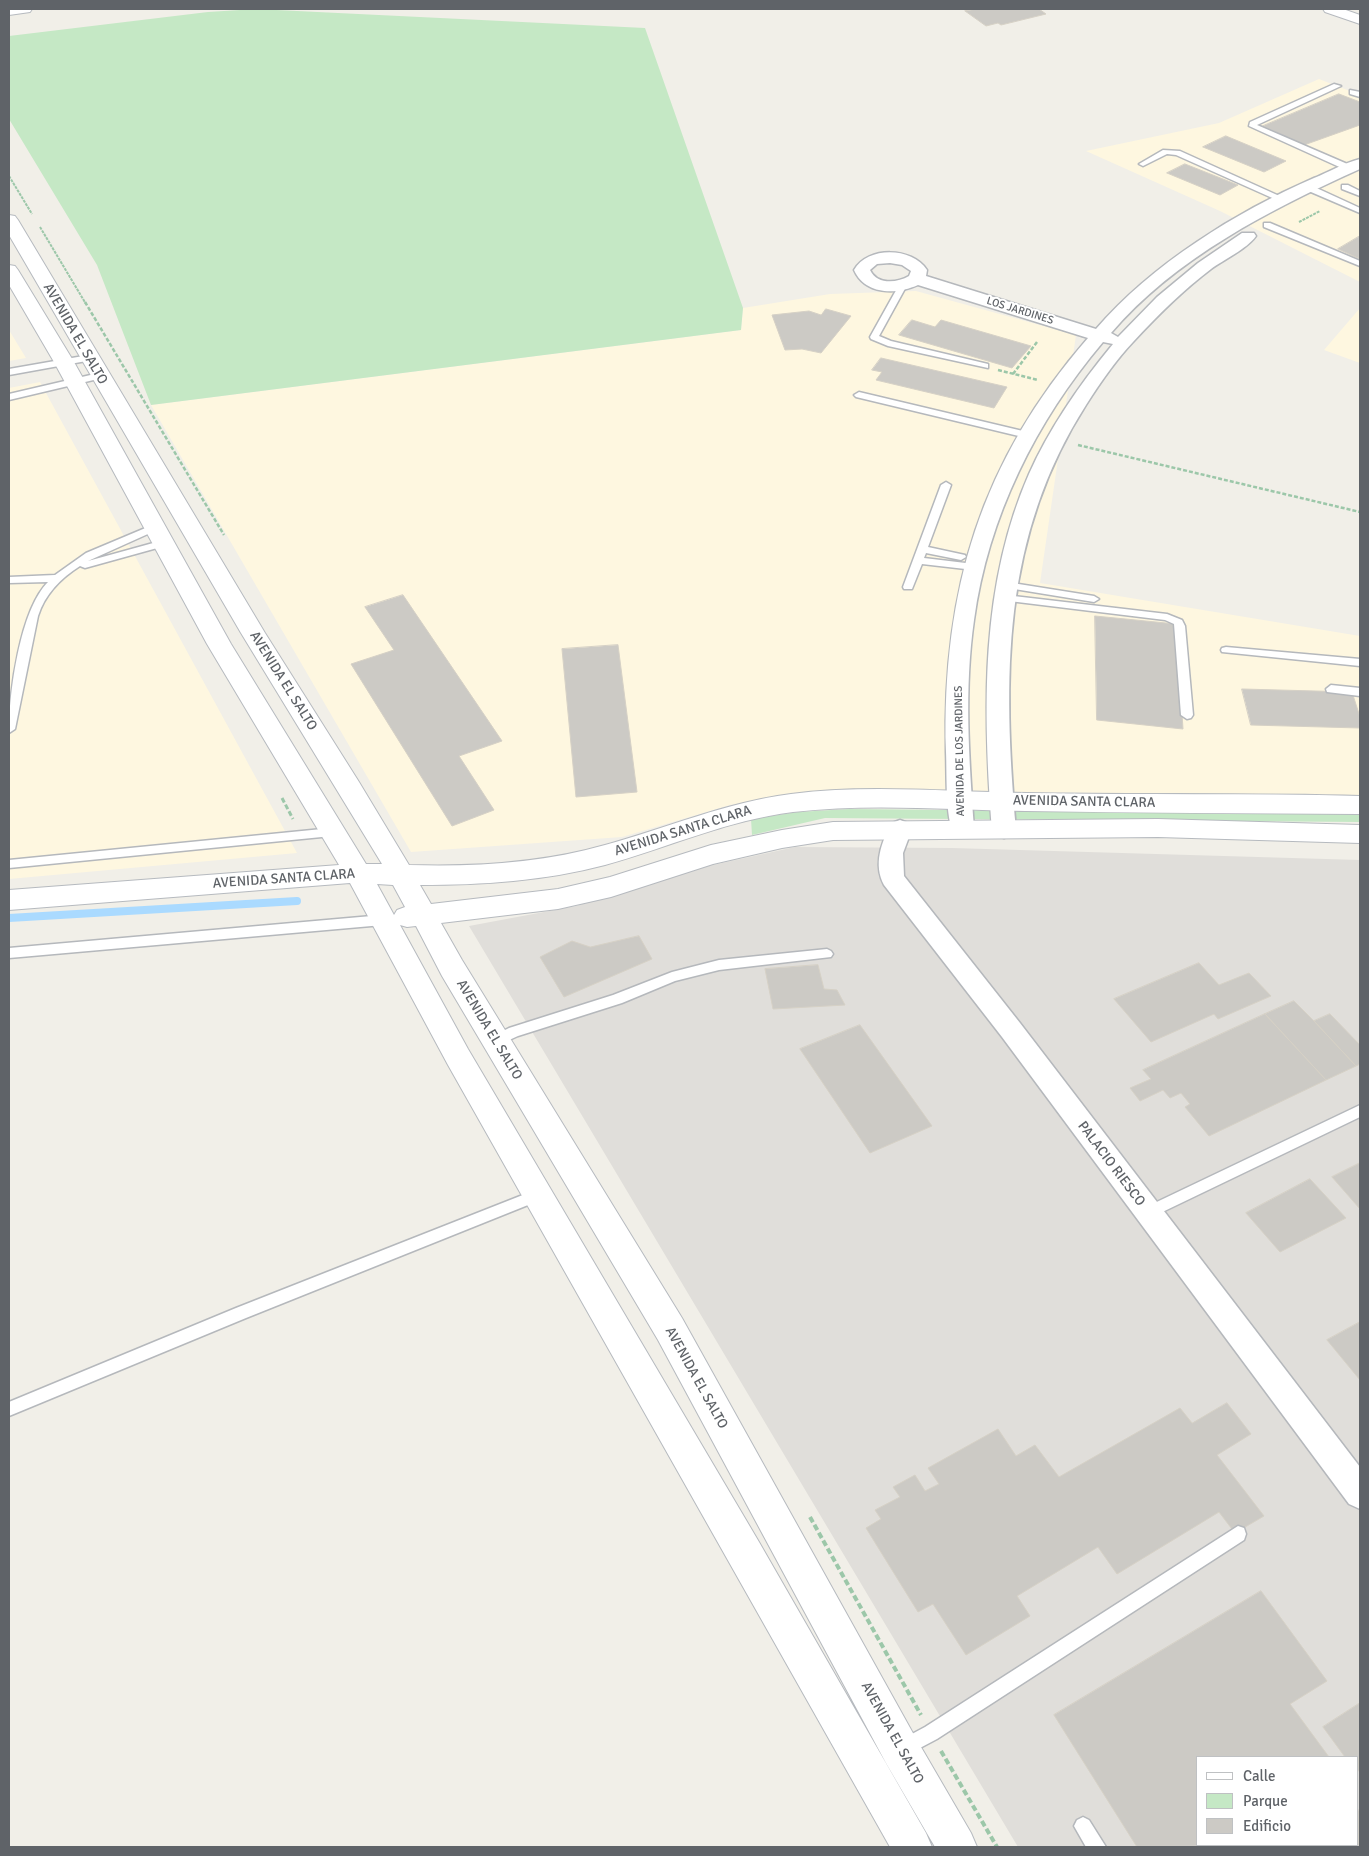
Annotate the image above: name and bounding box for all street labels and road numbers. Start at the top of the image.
street label: AVENIDA EL SALTO [39,280,111,388]
street label: LOS JARDINES [985,295,1055,327]
street label: AVENIDA EL SALTO [246,628,320,734]
street label: AVENIDA DE LOS JARDINES [952,686,968,816]
street label: AVENIDA SANTA CLARA [1013,792,1155,812]
street label: AVENIDA SANTA CLARA [612,802,754,860]
street label: AVENIDA SANTA CLARA [212,866,356,892]
street label: AVENIDA EL SALTO [452,977,526,1083]
street label: PALACIO RIESCO [1074,1118,1148,1210]
street label: AVENIDA EL SALTO [661,1324,731,1432]
street label: AVENIDA EL SALTO [857,1679,927,1787]

